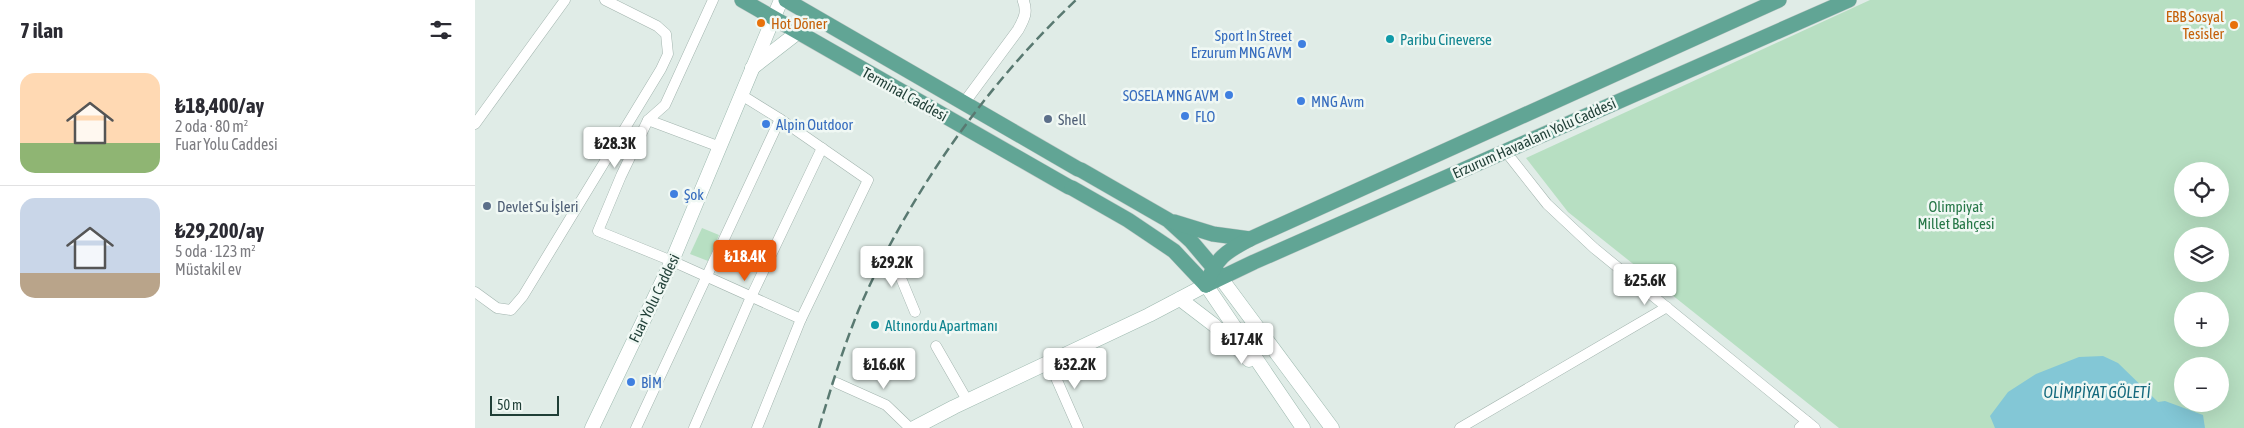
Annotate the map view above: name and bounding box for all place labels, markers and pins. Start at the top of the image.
place label: EBB Sosyal Tesisler [2166,8,2225,42]
place label: Hot Döner [771,15,828,32]
marker: Hot Döner [755,17,767,29]
marker: EBB Sosyal Tesisler [2228,19,2240,31]
place label: Sport In Street Erzurum MNG AVM [1191,27,1292,61]
place label: Paribu Cineverse [1400,31,1492,48]
marker: Paribu Cineverse [1384,33,1396,45]
marker: Sport In Street Erzurum MNG AVM [1296,38,1308,50]
place label: SOSELA MNG AVM [1123,87,1219,104]
marker: SOSELA MNG AVM [1223,89,1235,101]
place label: MNG Avm [1311,93,1364,110]
marker: MNG Avm [1295,95,1307,107]
place label: FLO [1195,108,1216,125]
marker: FLO [1179,110,1191,122]
place label: Shell [1058,111,1086,128]
marker: Shell [1042,113,1054,125]
place label: Alpin Outdoor [776,116,854,133]
marker: Alpin Outdoor [760,118,772,130]
pin: ₺28.3K [574,126,656,169]
place label: Şok [684,186,704,203]
marker: Şok [668,188,680,200]
place label: Devlet Su İşleri [497,198,578,215]
marker: Devlet Su İşleri [481,200,493,212]
pin: ₺18.4K [704,240,786,282]
pin: ₺29.2K [851,246,933,288]
pin: ₺25.6K [1604,264,1686,306]
place label: Altınordu Apartmanı [885,317,998,334]
marker: Altınordu Apartmanı [869,319,881,331]
pin: ₺17.4K [1201,322,1283,365]
pin: ₺16.6K [843,348,925,390]
pin: ₺32.2K [1034,348,1116,390]
place label: BİM [641,374,662,391]
marker: BİM [625,376,637,388]

